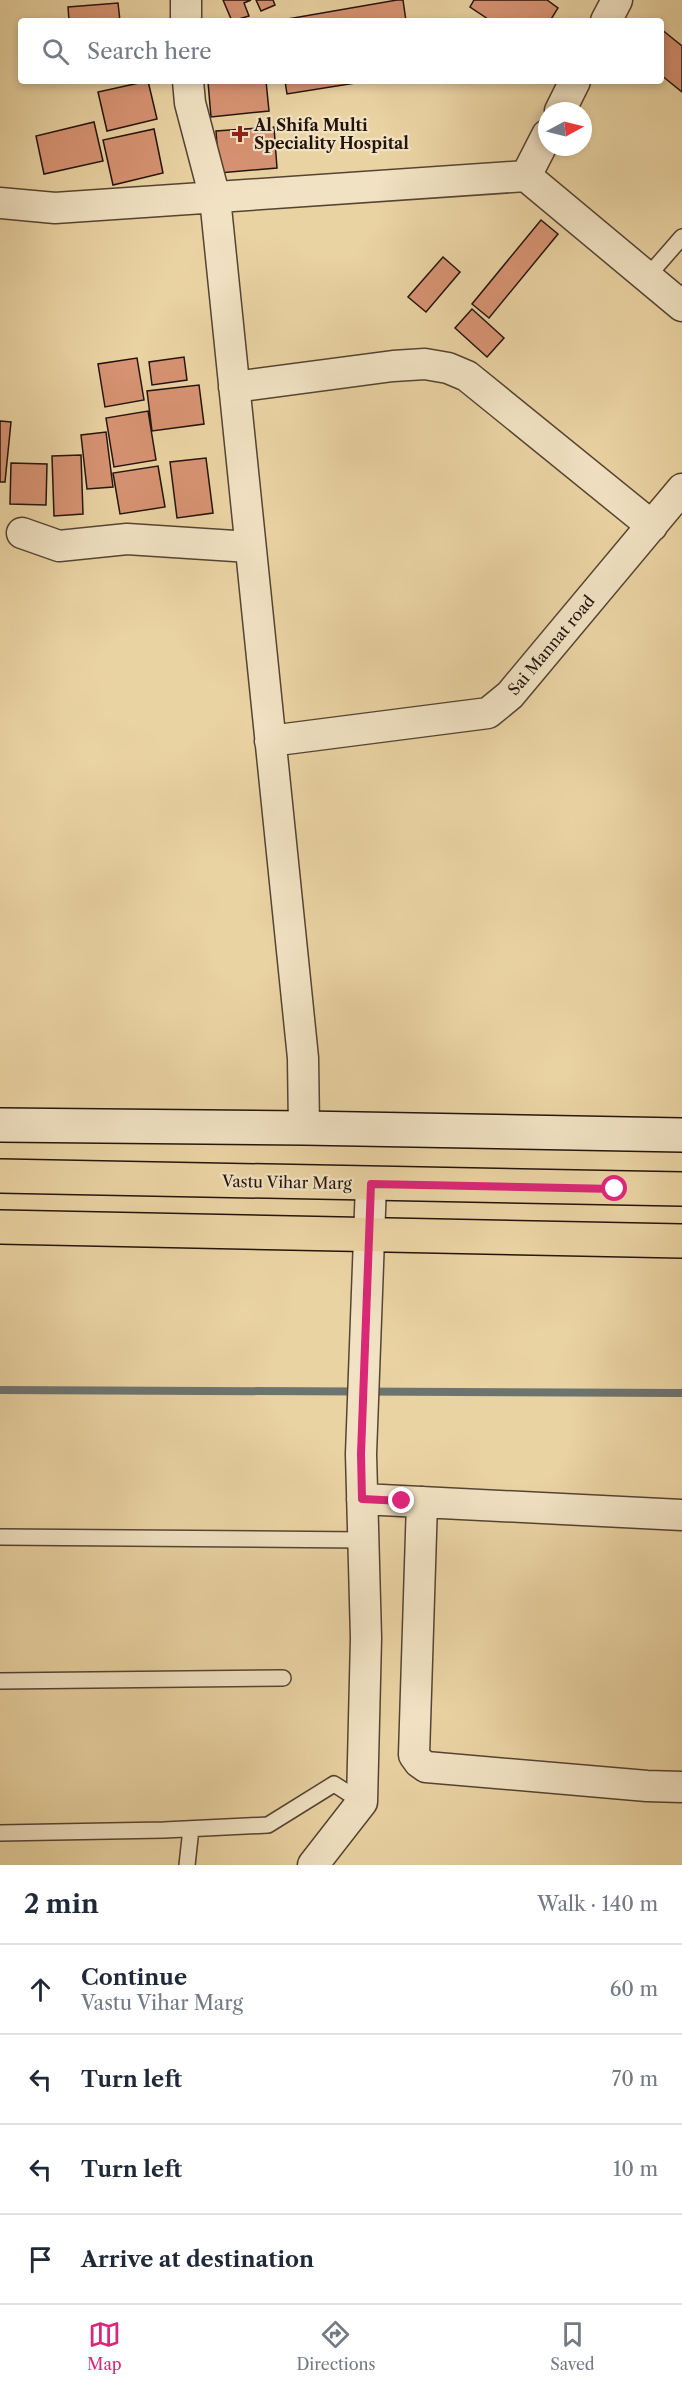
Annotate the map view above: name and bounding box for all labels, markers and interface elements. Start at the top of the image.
search box [18,18,664,84]
icon: search [39,35,72,68]
text: Search here [87,38,212,65]
north arrow [538,102,592,156]
place label: Al Shifa Multi Speciality Hospital [253,115,409,153]
marker: Al Shifa Multi Speciality Hospital [231,125,249,143]
street label: Sai Mannat road [503,591,599,699]
street label: Vastu Vihar Marg [221,1171,353,1193]
route start [601,1175,627,1201]
route end [388,1487,414,1513]
text: 2 min [24,1888,99,1920]
text: Walk · 140 m [537,1892,658,1916]
text: Continue [81,1964,187,1991]
icon: ahead [24,1973,57,2006]
text: 60 m [610,1977,658,2001]
text: Vastu Vihar Marg [81,1991,243,2015]
icon: left [24,2063,57,2096]
text: Turn left [81,2066,182,2093]
text: 70 m [612,2067,658,2091]
icon: left [24,2153,57,2186]
text: Turn left [81,2156,182,2183]
text: 10 m [613,2157,658,2181]
icon: arrive [24,2243,57,2276]
text: Arrive at destination [81,2246,314,2273]
tab: Map [87,2318,122,2374]
tab: Directions [296,2318,375,2374]
tab: Saved [550,2318,595,2374]

